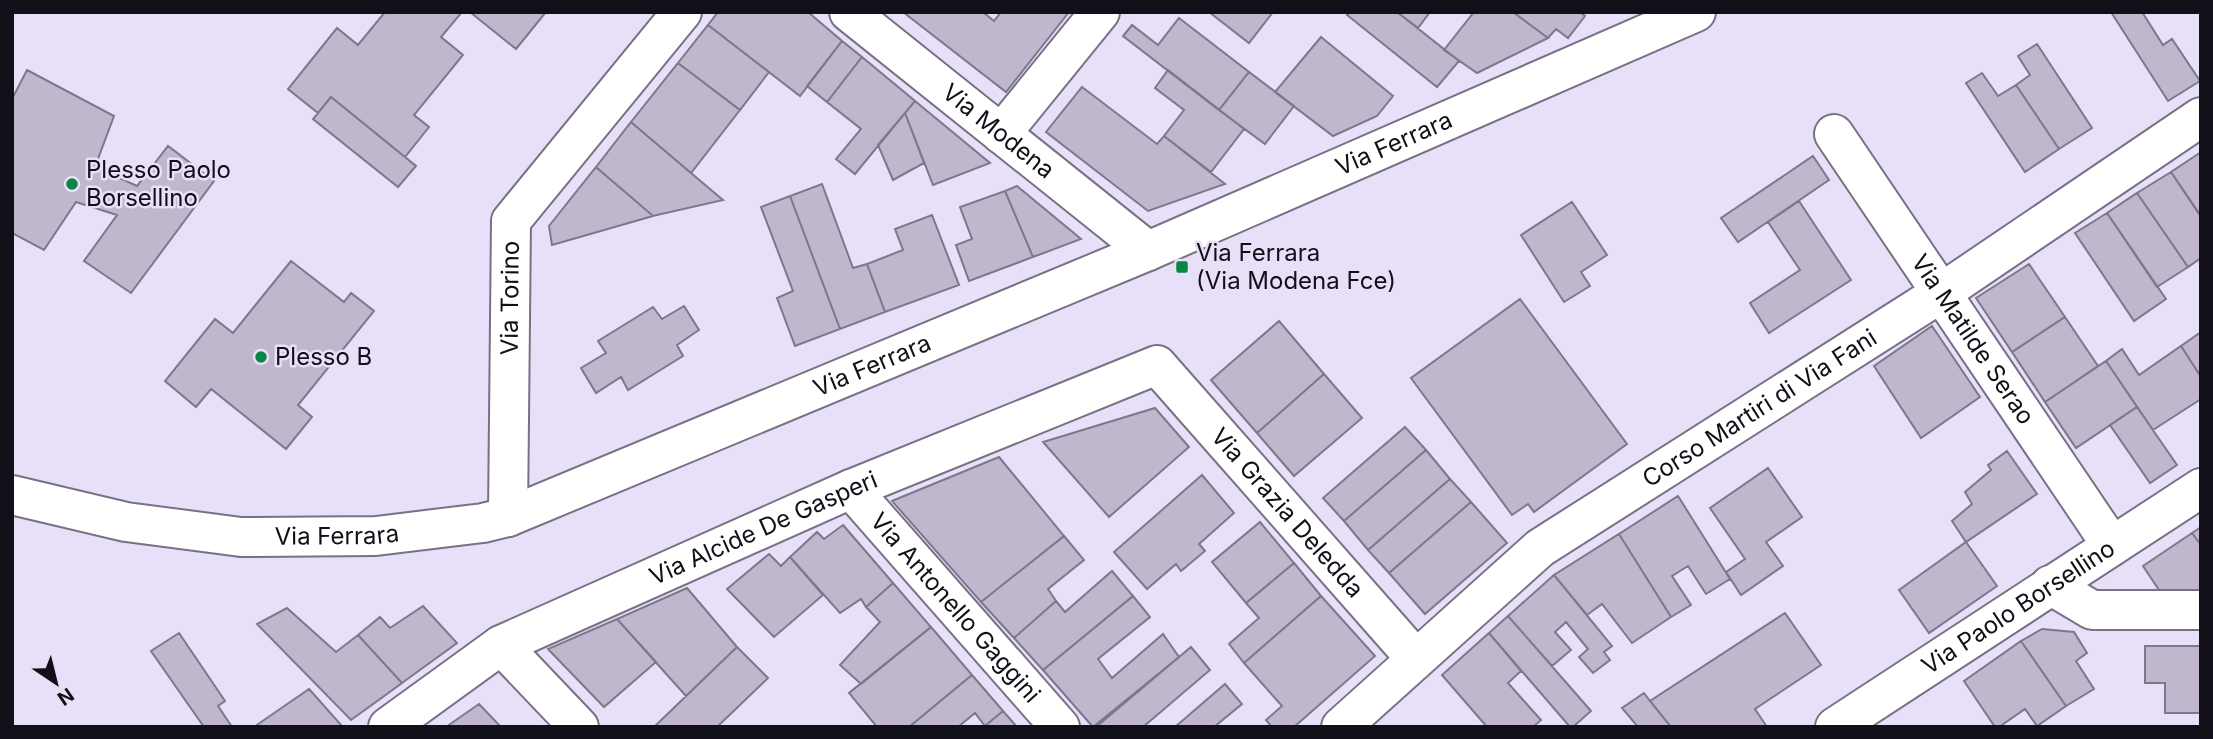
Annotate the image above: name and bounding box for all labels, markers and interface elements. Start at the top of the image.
street label: Via Modena [937,77,1060,184]
street label: Via Ferrara [1331,105,1456,181]
place label: Plesso Paolo Borsellino [86,155,231,212]
marker: Plesso Paolo Borsellino [64,176,80,192]
place label: Via Ferrara (Via Modena Fce) [1196,238,1396,295]
street label: Via Torino [495,241,525,355]
street label: Via Matilde Serao [1905,249,2041,430]
marker: Via Ferrara (Via Modena Fce) [1174,259,1190,275]
street label: Corso Martiri di Via Fani [1637,323,1882,493]
street label: Via Ferrara [809,328,935,402]
place label: Plesso B [275,342,372,371]
marker: Plesso B [253,349,269,365]
street label: Via Grazia Deledda [1205,422,1370,603]
street label: Via Alcide De Gasperi [645,465,881,591]
street label: Via Antonello Gaggini [865,507,1047,708]
street label: Via Ferrara [275,518,401,551]
street label: Via Paolo Borsellino [1916,533,2120,680]
north arrow [21,648,91,718]
text: N [53,683,78,710]

